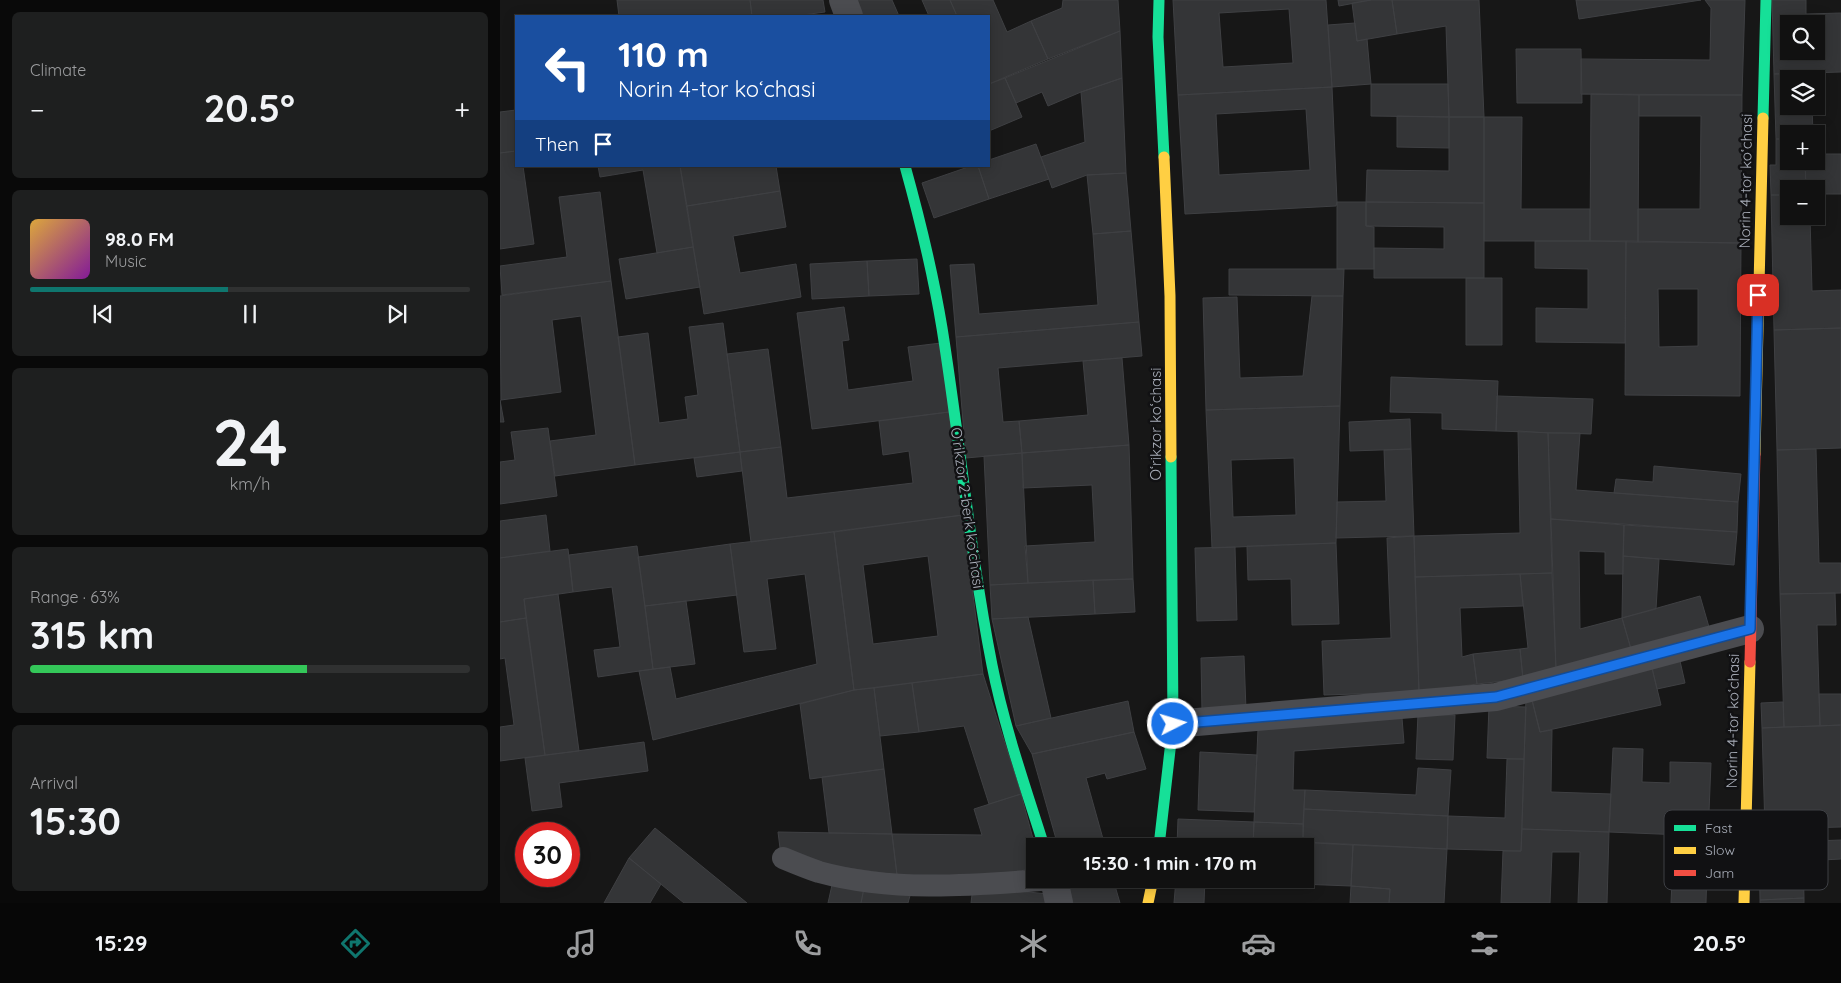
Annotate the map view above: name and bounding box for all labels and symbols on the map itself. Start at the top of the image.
street label: Norin 4-tor koʻchasi [1735,113,1756,249]
pin [1737,274,1779,316]
street label: Oʻrikzor koʻchasi [1146,368,1165,480]
street label: Oʻrikzor 2-berk koʻchasi [947,426,988,590]
street label: Norin 4-tor koʻchasi [1722,653,1743,789]
position arrow [1146,697,1198,749]
legend [1664,810,1828,890]
text: Fast [1705,819,1733,837]
speed limit sign: 30 [515,822,580,887]
text: Slow [1705,841,1735,859]
text: Jam [1705,864,1734,882]

